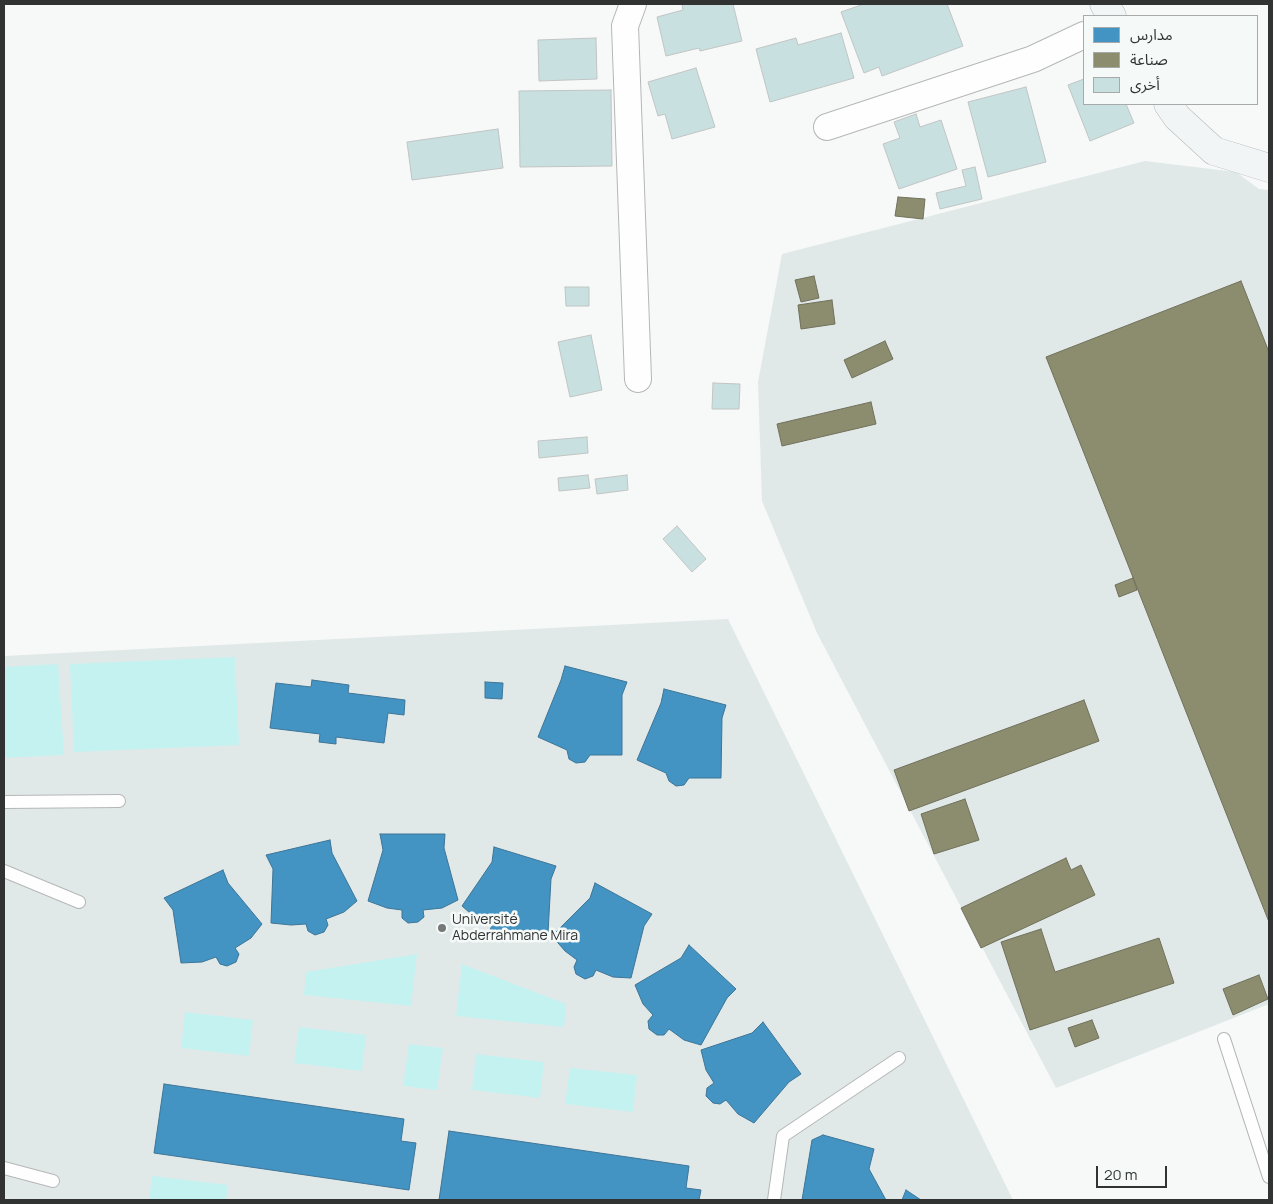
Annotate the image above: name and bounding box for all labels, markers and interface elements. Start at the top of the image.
legend [1083,15,1258,105]
text: مدارس [1130,24,1173,45]
text: صناعة [1130,49,1168,70]
text: أخرى [1130,74,1160,95]
place label: Université Abderrahmane Mira [452,912,578,944]
marker: Université Abderrahmane Mira [436,922,448,934]
scale bar [1098,1156,1169,1188]
text: 20 m [1104,1164,1137,1185]

